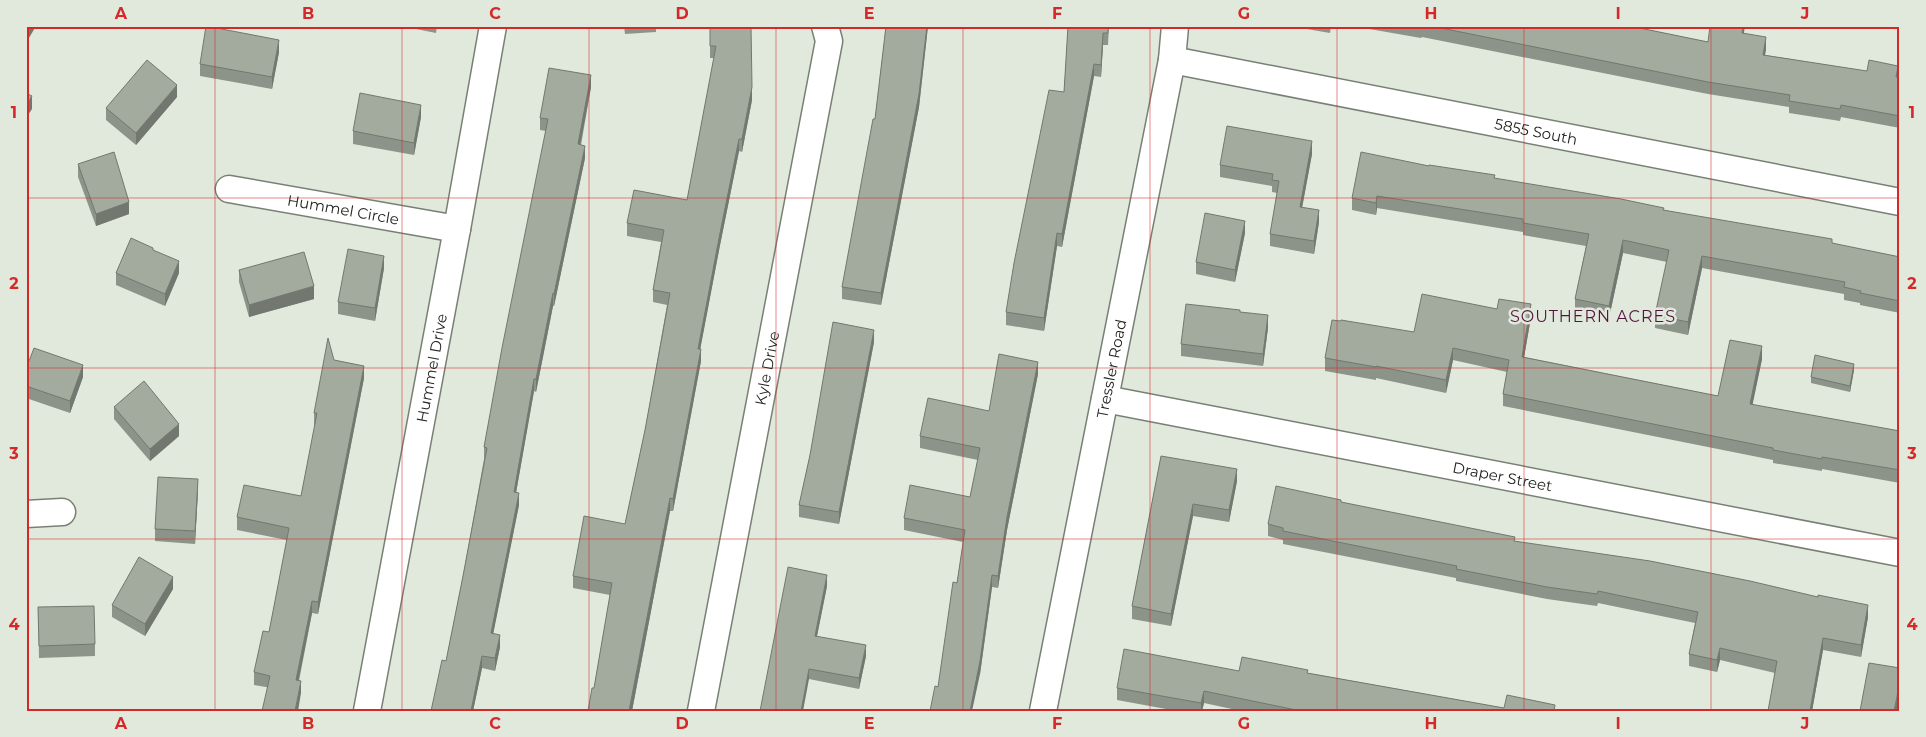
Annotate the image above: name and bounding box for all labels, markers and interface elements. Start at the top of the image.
text: A [114,4,128,23]
text: B [302,4,314,23]
text: C [489,4,501,23]
text: D [675,4,689,23]
text: E [864,4,874,23]
text: F [1052,4,1062,23]
text: G [1238,4,1250,23]
text: H [1425,4,1437,23]
text: I [1615,4,1621,23]
text: J [1800,4,1809,23]
text: 1 [11,103,17,122]
text: 1 [1909,103,1915,122]
street label: 5855 South [1493,114,1579,148]
street label: Hummel Circle [286,190,401,228]
text: 2 [9,274,19,293]
text: 2 [1907,274,1917,293]
district label: SOUTHERN ACRES [1510,307,1676,326]
street label: Hummel Drive [412,312,451,424]
street label: Tressler Road [1092,318,1130,420]
street label: Kyle Drive [750,329,783,407]
text: 3 [8,444,19,463]
text: 3 [1906,444,1917,463]
street label: Draper Street [1451,457,1554,495]
text: 4 [8,615,20,634]
text: 4 [1906,615,1918,634]
text: A [114,714,128,733]
text: B [302,714,314,733]
text: C [489,714,501,733]
text: D [675,714,689,733]
text: E [864,714,874,733]
text: F [1052,714,1062,733]
text: G [1238,714,1250,733]
text: H [1425,714,1437,733]
text: I [1615,714,1621,733]
text: J [1800,714,1809,733]

